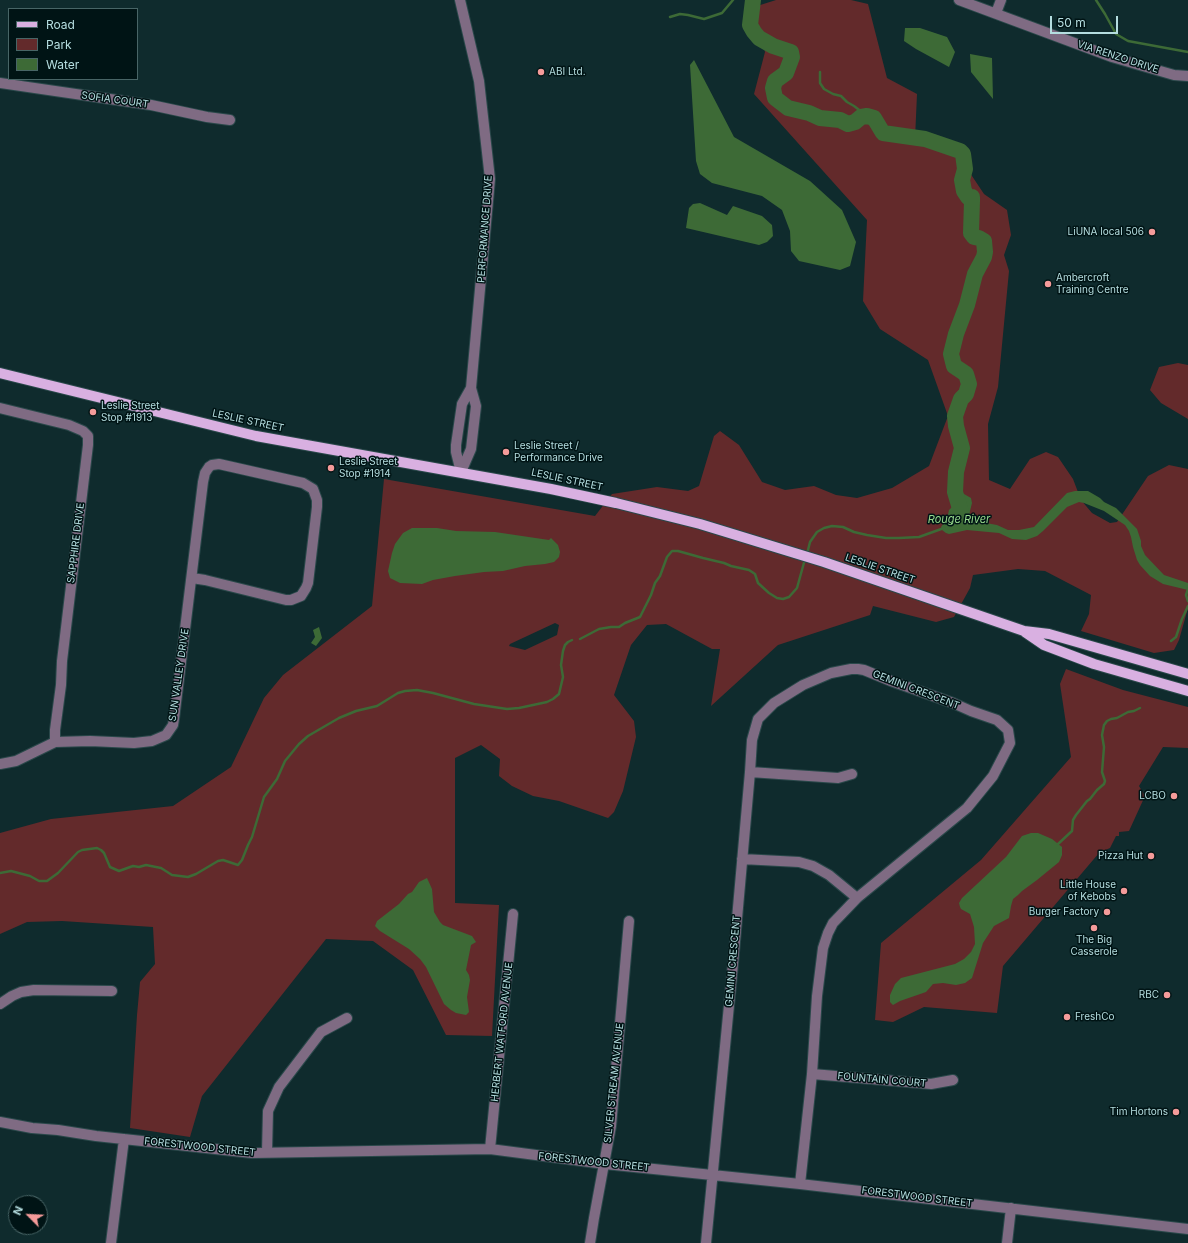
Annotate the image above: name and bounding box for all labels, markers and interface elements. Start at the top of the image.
legend [8,8,138,80]
scale bar [1052,8,1120,34]
text: 50 m [1057,15,1086,30]
text: Road [46,17,75,32]
text: Park [46,37,72,52]
street label: VIA RENZO DRIVE [1076,38,1160,76]
text: Water [46,57,79,72]
place label: ABI Ltd. [549,66,586,78]
marker: ABI Ltd. [536,67,546,77]
street label: SOFIA COURT [81,89,149,111]
street label: PERFORMANCE DRIVE [475,175,495,283]
place label: LiUNA local 506 [1068,226,1144,238]
marker: LiUNA local 506 [1147,227,1157,237]
place label: Ambercroft Training Centre [1056,272,1129,296]
marker: Ambercroft Training Centre [1043,279,1053,289]
place label: Leslie Street Stop #1913 [101,400,159,424]
marker: Leslie Street Stop #1913 [88,407,98,417]
street label: LESLIE STREET [211,408,285,434]
place label: Leslie Street / Performance Drive [514,440,603,464]
marker: Leslie Street / Performance Drive [501,447,511,457]
place label: Leslie Street Stop #1914 [339,456,397,480]
marker: Leslie Street Stop #1914 [326,463,336,473]
street label: LESLIE STREET [530,467,604,493]
street label: SAPPHIRE DRIVE [65,502,87,584]
water label: Rouge River [928,513,990,527]
street label: LESLIE STREET [844,551,916,587]
street label: SUN VALLEY DRIVE [167,628,191,722]
street label: GEMINI CRESCENT [871,668,961,712]
place label: LCBO [1139,790,1166,802]
marker: LCBO [1169,791,1179,801]
place label: Pizza Hut [1098,850,1143,862]
marker: Pizza Hut [1146,851,1156,861]
place label: Little House of Kebobs [1060,879,1116,902]
marker: Little House of Kebobs [1119,886,1129,896]
place label: Burger Factory [1029,906,1099,918]
marker: Burger Factory [1102,907,1112,917]
street label: GEMINI CRESCENT [723,915,743,1007]
marker: The Big Casserole [1089,923,1099,933]
place label: The Big Casserole [1070,934,1118,958]
street label: HERBERT WATFORD AVENUE [489,962,515,1102]
place label: RBC [1139,989,1159,1001]
marker: RBC [1162,990,1172,1000]
place label: FreshCo [1075,1011,1115,1023]
marker: FreshCo [1062,1012,1072,1022]
street label: SILVER STREAM AVENUE [602,1022,626,1144]
street label: FOUNTAIN COURT [837,1070,927,1090]
place label: Tim Hortons [1110,1106,1168,1118]
marker: Tim Hortons [1171,1107,1181,1117]
street label: FORESTWOOD STREET [144,1135,256,1159]
street label: FORESTWOOD STREET [538,1150,650,1174]
street label: FORESTWOOD STREET [861,1184,973,1210]
north arrow [8,1195,48,1235]
text: N [10,1204,26,1217]

